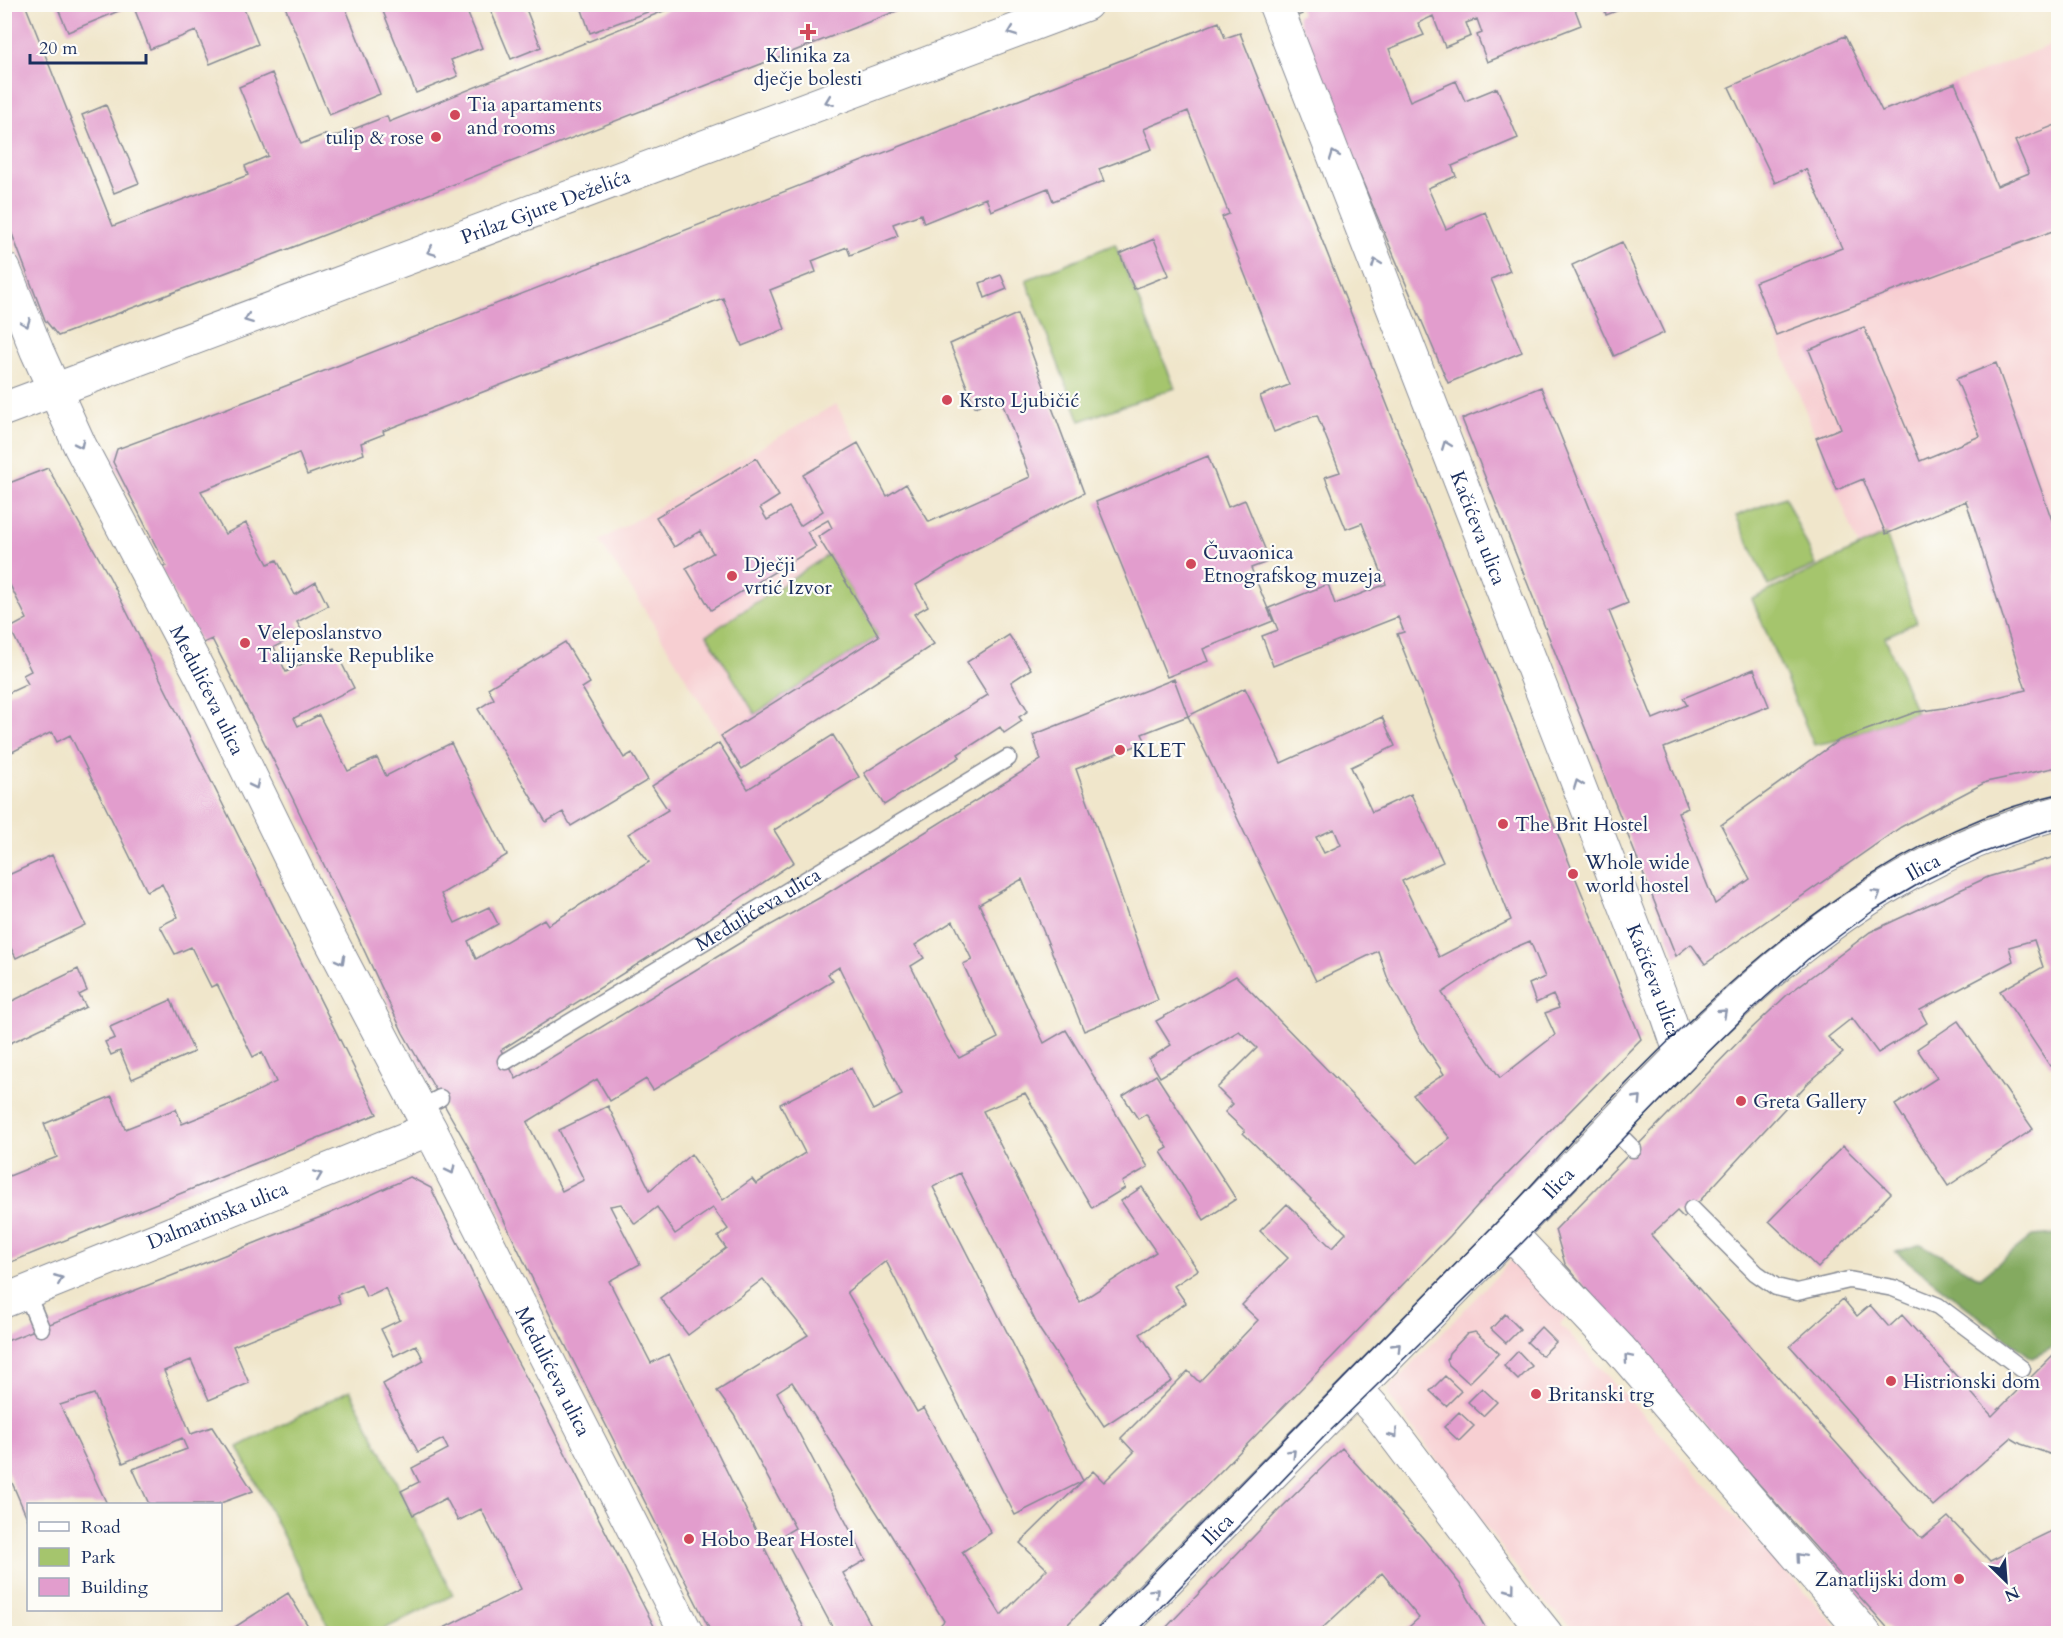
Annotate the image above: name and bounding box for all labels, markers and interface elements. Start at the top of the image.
marker: Klinika za dječje bolesti [799,23,817,41]
one-way arrow [1007,25,1018,38]
scale bar [30,27,146,65]
text: 20 m [39,36,78,61]
place label: Klinika za dječje bolesti [754,42,863,92]
place label: Tia apartaments and rooms [467,91,602,141]
one-way arrow [824,93,835,106]
marker: Tia apartaments and rooms [448,108,462,122]
place label: tulip & rose [326,124,424,151]
marker: tulip & rose [429,130,443,144]
one-way arrow [1329,151,1341,162]
street label: Prilaz Gjure Deželića [457,162,634,250]
one-way arrow [426,243,436,256]
one-way arrow [1371,259,1383,270]
one-way arrow [243,312,254,324]
one-way arrow [19,317,31,328]
place label: Krsto Ljubičić [959,387,1079,414]
marker: Krsto Ljubičić [940,393,954,407]
one-way arrow [72,437,84,448]
one-way arrow [1441,440,1454,451]
street label: Kačićeva ulica [1444,467,1513,589]
place label: Čuvaonica Etnografskog muzeja [1203,539,1382,589]
place label: Dječji vrtić Izvor [744,551,833,601]
marker: Čuvaonica Etnografskog muzeja [1184,557,1198,571]
marker: Dječji vrtić Izvor [725,569,739,583]
place label: Veleposlanstvo Talijanske Republike [257,619,434,669]
street label: Medulićeva ulica [163,620,252,760]
marker: Veleposlanstvo Talijanske Republike [238,636,252,650]
place label: KLET [1132,737,1186,764]
marker: KLET [1113,743,1127,757]
one-way arrow [248,779,259,790]
one-way arrow [1573,779,1585,790]
place label: The Brit Hostel [1515,811,1648,838]
marker: The Brit Hostel [1496,817,1510,831]
street label: Ilica [1901,846,1945,887]
place label: Whole wide world hostel [1584,849,1690,899]
street label: Medulićeva ulica [690,861,826,957]
marker: Whole wide world hostel [1566,867,1580,881]
one-way arrow [1870,890,1881,901]
street label: Kačićeva ulica [1620,920,1688,1042]
one-way arrow [334,954,345,964]
one-way arrow [1716,1009,1726,1020]
place label: Greta Gallery [1753,1088,1868,1115]
marker: Greta Gallery [1734,1094,1748,1108]
one-way arrow [1631,1096,1642,1106]
street label: Ilica [1536,1161,1580,1205]
one-way arrow [444,1164,455,1174]
one-way arrow [311,1170,322,1182]
street label: Dalmatinska ulica [143,1174,292,1255]
one-way arrow [53,1274,64,1286]
street label: Medulićeva ulica [509,1302,598,1441]
one-way arrow [1389,1344,1400,1355]
one-way arrow [1624,1354,1635,1365]
place label: Histrionski dom [1903,1368,2040,1395]
marker: Histrionski dom [1884,1374,1898,1388]
place label: Britanski trg [1548,1381,1655,1408]
marker: Britanski trg [1529,1387,1543,1401]
one-way arrow [1386,1427,1397,1438]
one-way arrow [1284,1449,1295,1460]
legend [27,1503,222,1611]
street label: Ilica [1195,1507,1240,1551]
text: Road [81,1515,121,1540]
place label: Hobo Bear Hostel [701,1526,854,1553]
marker: Hobo Bear Hostel [682,1532,696,1546]
text: Park [81,1545,116,1570]
north arrow [1976,1551,2036,1611]
one-way arrow [1796,1553,1807,1564]
place label: Zanatlijski dom [1815,1566,1947,1593]
marker: Zanatlijski dom [1952,1572,1966,1586]
text: Building [81,1575,149,1600]
text: N [2001,1581,2023,1607]
one-way arrow [1503,1583,1514,1594]
one-way arrow [1147,1588,1158,1599]

